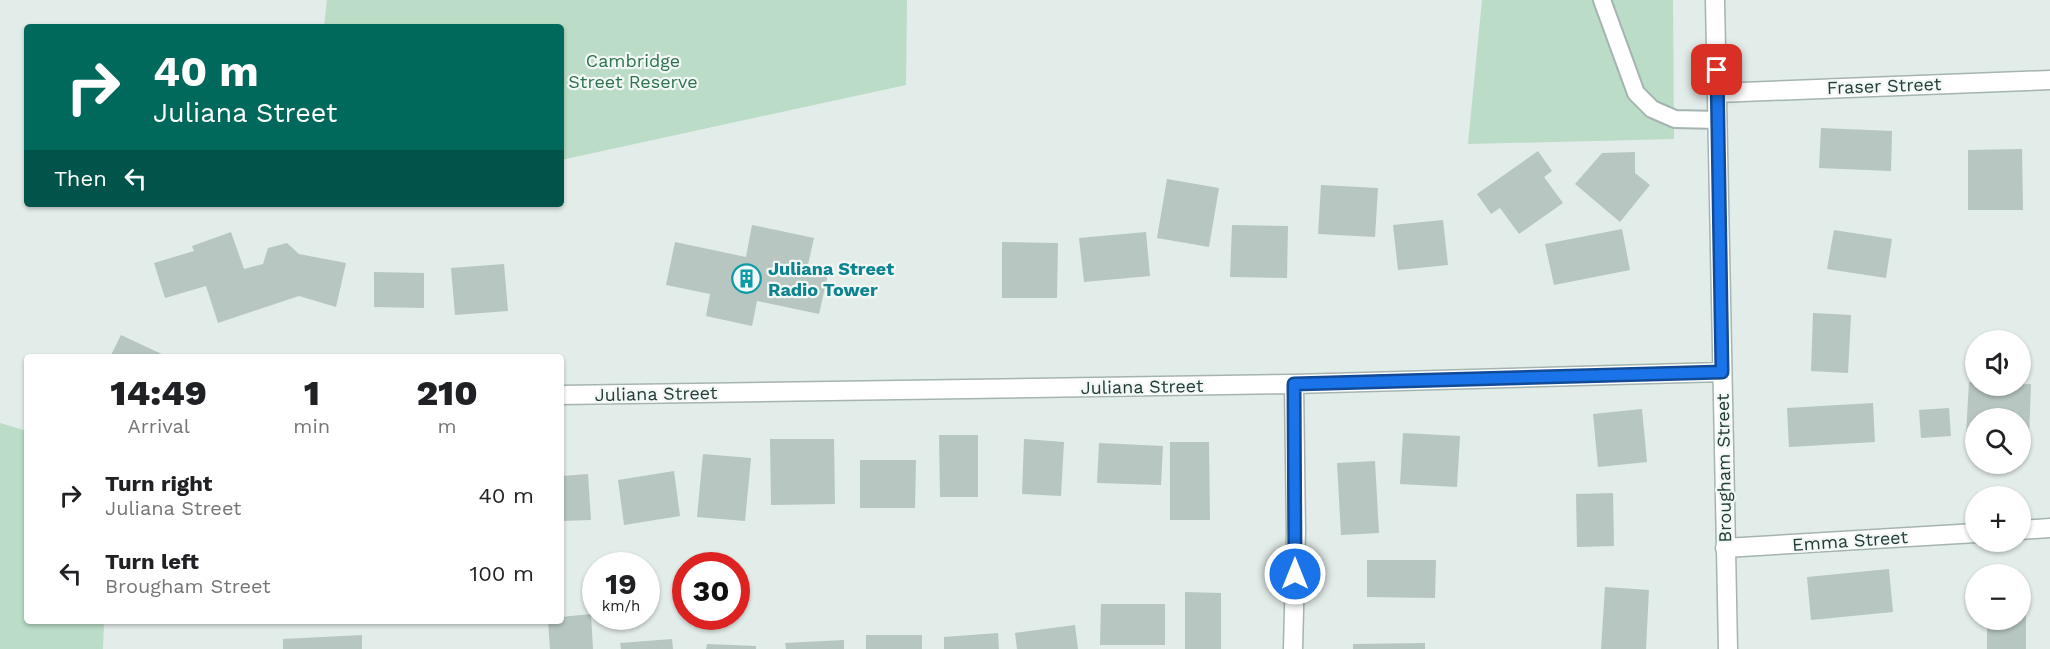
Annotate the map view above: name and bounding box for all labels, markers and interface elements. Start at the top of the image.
pin [1691,44,1742,95]
text: 40 m [153,47,259,96]
icon: right [54,48,132,126]
park label: Cambridge Street Reserve [568,50,698,92]
icon: arrive [1700,53,1733,86]
street label: Fraser Street [1826,73,1942,98]
text: Juliana Street [153,97,337,129]
icon: left [119,162,152,195]
text: Then [54,166,107,191]
place label: Juliana Street Radio Tower [768,258,894,300]
building icon: Juliana Street Radio Tower [731,263,763,295]
map controls [1965,330,2031,630]
button: sound [1965,330,2031,396]
text: 14:49 [110,372,207,414]
text: 1 [304,372,320,414]
text: 210 [416,372,478,414]
street label: Juliana Street [1080,375,1204,398]
street label: Juliana Street [594,382,718,405]
street label: Brougham Street [1712,393,1735,543]
button: search [1965,408,2031,474]
text: Arrival [127,414,190,438]
text: min [293,414,330,438]
text: m [438,414,457,438]
text: Turn right [105,471,212,496]
icon: right [54,479,87,512]
text: 40 m [478,483,534,508]
button: + [1965,486,2031,552]
text: Juliana Street [105,496,242,520]
street label: Emma Street [1791,526,1909,555]
position arrow [1263,542,1327,606]
text: Turn left [105,549,199,574]
speed limit sign: 30 [672,552,750,630]
icon: left [54,557,87,590]
text: 100 m [470,561,534,586]
button: − [1965,564,2031,630]
text: 19 [605,566,637,601]
text: Brougham Street [105,574,271,598]
text: km/h [602,597,640,615]

